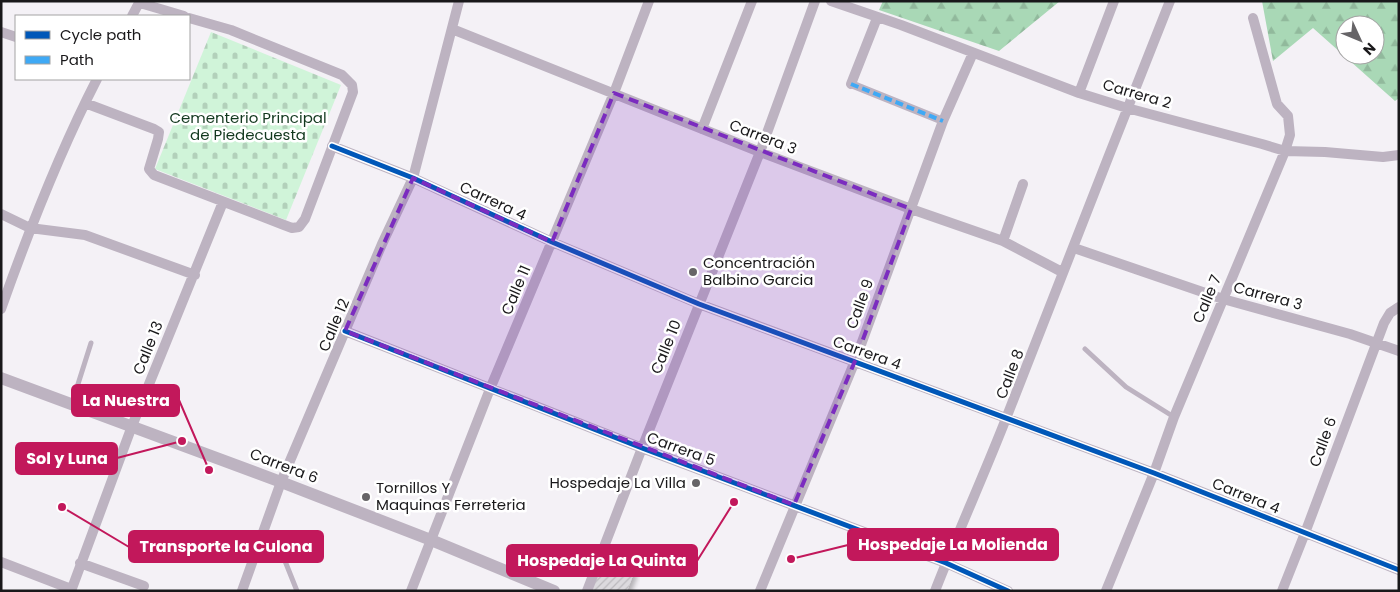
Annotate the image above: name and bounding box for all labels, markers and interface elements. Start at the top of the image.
legend [15,15,190,80]
north arrow [1335,15,1385,65]
text: Cycle path [60,24,141,45]
text: N [1359,38,1380,60]
text: Path [60,49,94,70]
street label: Carrera 2 [1100,74,1174,113]
park label: Cementerio Principal de Piedecuesta [169,107,327,145]
street label: Carrera 3 [726,114,800,159]
street label: Carrera 4 [456,176,530,225]
place label: Concentración Balbino Garcia [703,252,815,290]
street label: Calle 11 [496,262,535,318]
marker: Concentración Balbino Garcia [687,266,699,278]
street label: Calle 7 [1187,271,1226,326]
street label: Calle 9 [841,276,878,332]
street label: Carrera 3 [1231,276,1305,315]
street label: Calle 12 [313,295,354,355]
street label: Calle 10 [645,317,686,377]
street label: Calle 13 [127,318,168,378]
street label: Carrera 4 [830,330,904,375]
street label: Calle 8 [990,346,1029,402]
callout: La Nuestra [72,385,179,416]
text: La Nuestra [82,389,170,412]
street label: Calle 6 [1304,414,1341,470]
street label: Carrera 5 [644,426,718,471]
callout: Sol y Luna [16,443,117,474]
street label: Carrera 6 [247,443,321,488]
text: Sol y Luna [26,447,108,470]
place label: Hospedaje La Villa [549,472,686,493]
street label: Carrera 4 [1209,472,1283,519]
place label: Tornillos Y Maquinas Ferreteria [376,477,526,515]
marker: Hospedaje La Villa [690,477,702,489]
marker: Tornillos Y Maquinas Ferreteria [360,491,372,503]
callout: Hospedaje La Molienda [848,529,1058,560]
callout: Transporte la Culona [129,531,323,562]
text: Hospedaje La Molienda [858,533,1048,556]
text: Transporte la Culona [139,535,313,558]
callout: Hospedaje La Quinta [507,545,697,576]
text: Hospedaje La Quinta [517,549,687,572]

